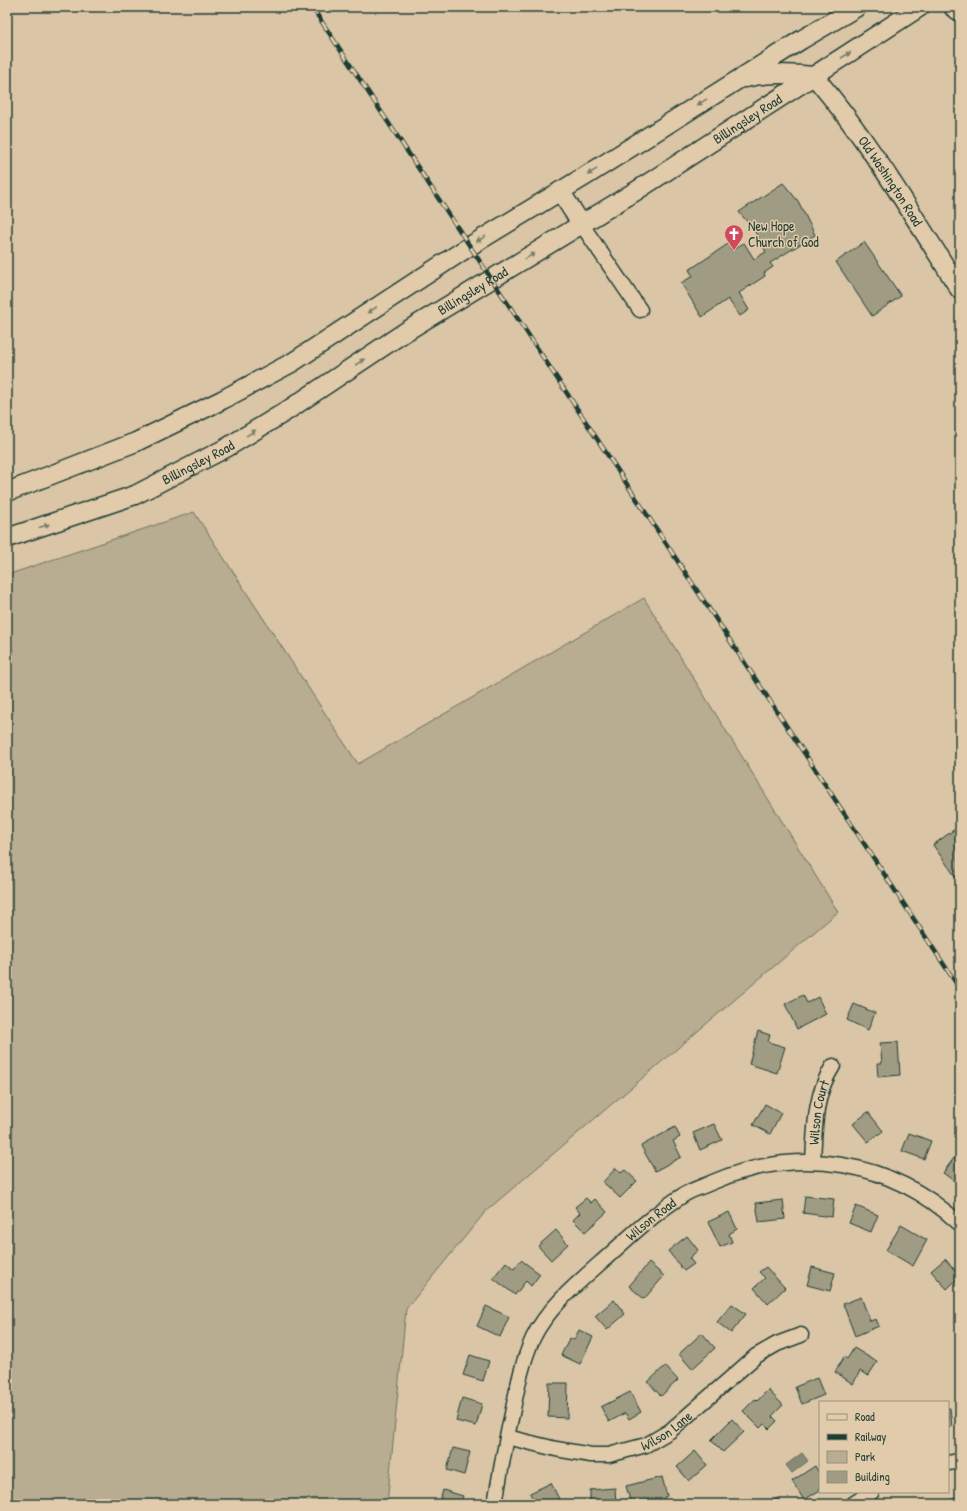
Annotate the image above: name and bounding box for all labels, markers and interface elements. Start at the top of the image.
one-way arrow [841,51,852,58]
street label: Billingsley Road [709,89,786,148]
one-way arrow [697,98,707,106]
street label: Old Washington Road [854,132,928,230]
one-way arrow [586,168,598,175]
place label: New Hope Church of God [748,216,819,251]
church icon: New Hope Church of God [723,223,745,251]
one-way arrow [475,236,487,243]
one-way arrow [524,252,536,259]
street label: Billingsley Road [434,261,511,319]
one-way arrow [367,306,377,314]
one-way arrow [354,358,366,365]
one-way arrow [245,429,257,436]
street label: Billingsley Road [158,435,238,489]
one-way arrow [39,523,51,529]
street label: Wilson Court [804,1077,833,1145]
street label: Wilson Road [621,1193,680,1245]
legend [819,1401,949,1493]
street label: Wilson Lane [639,1406,696,1455]
text: Road [855,1408,875,1425]
text: Railway [855,1428,886,1445]
text: Park [855,1448,875,1465]
text: Building [855,1468,890,1485]

